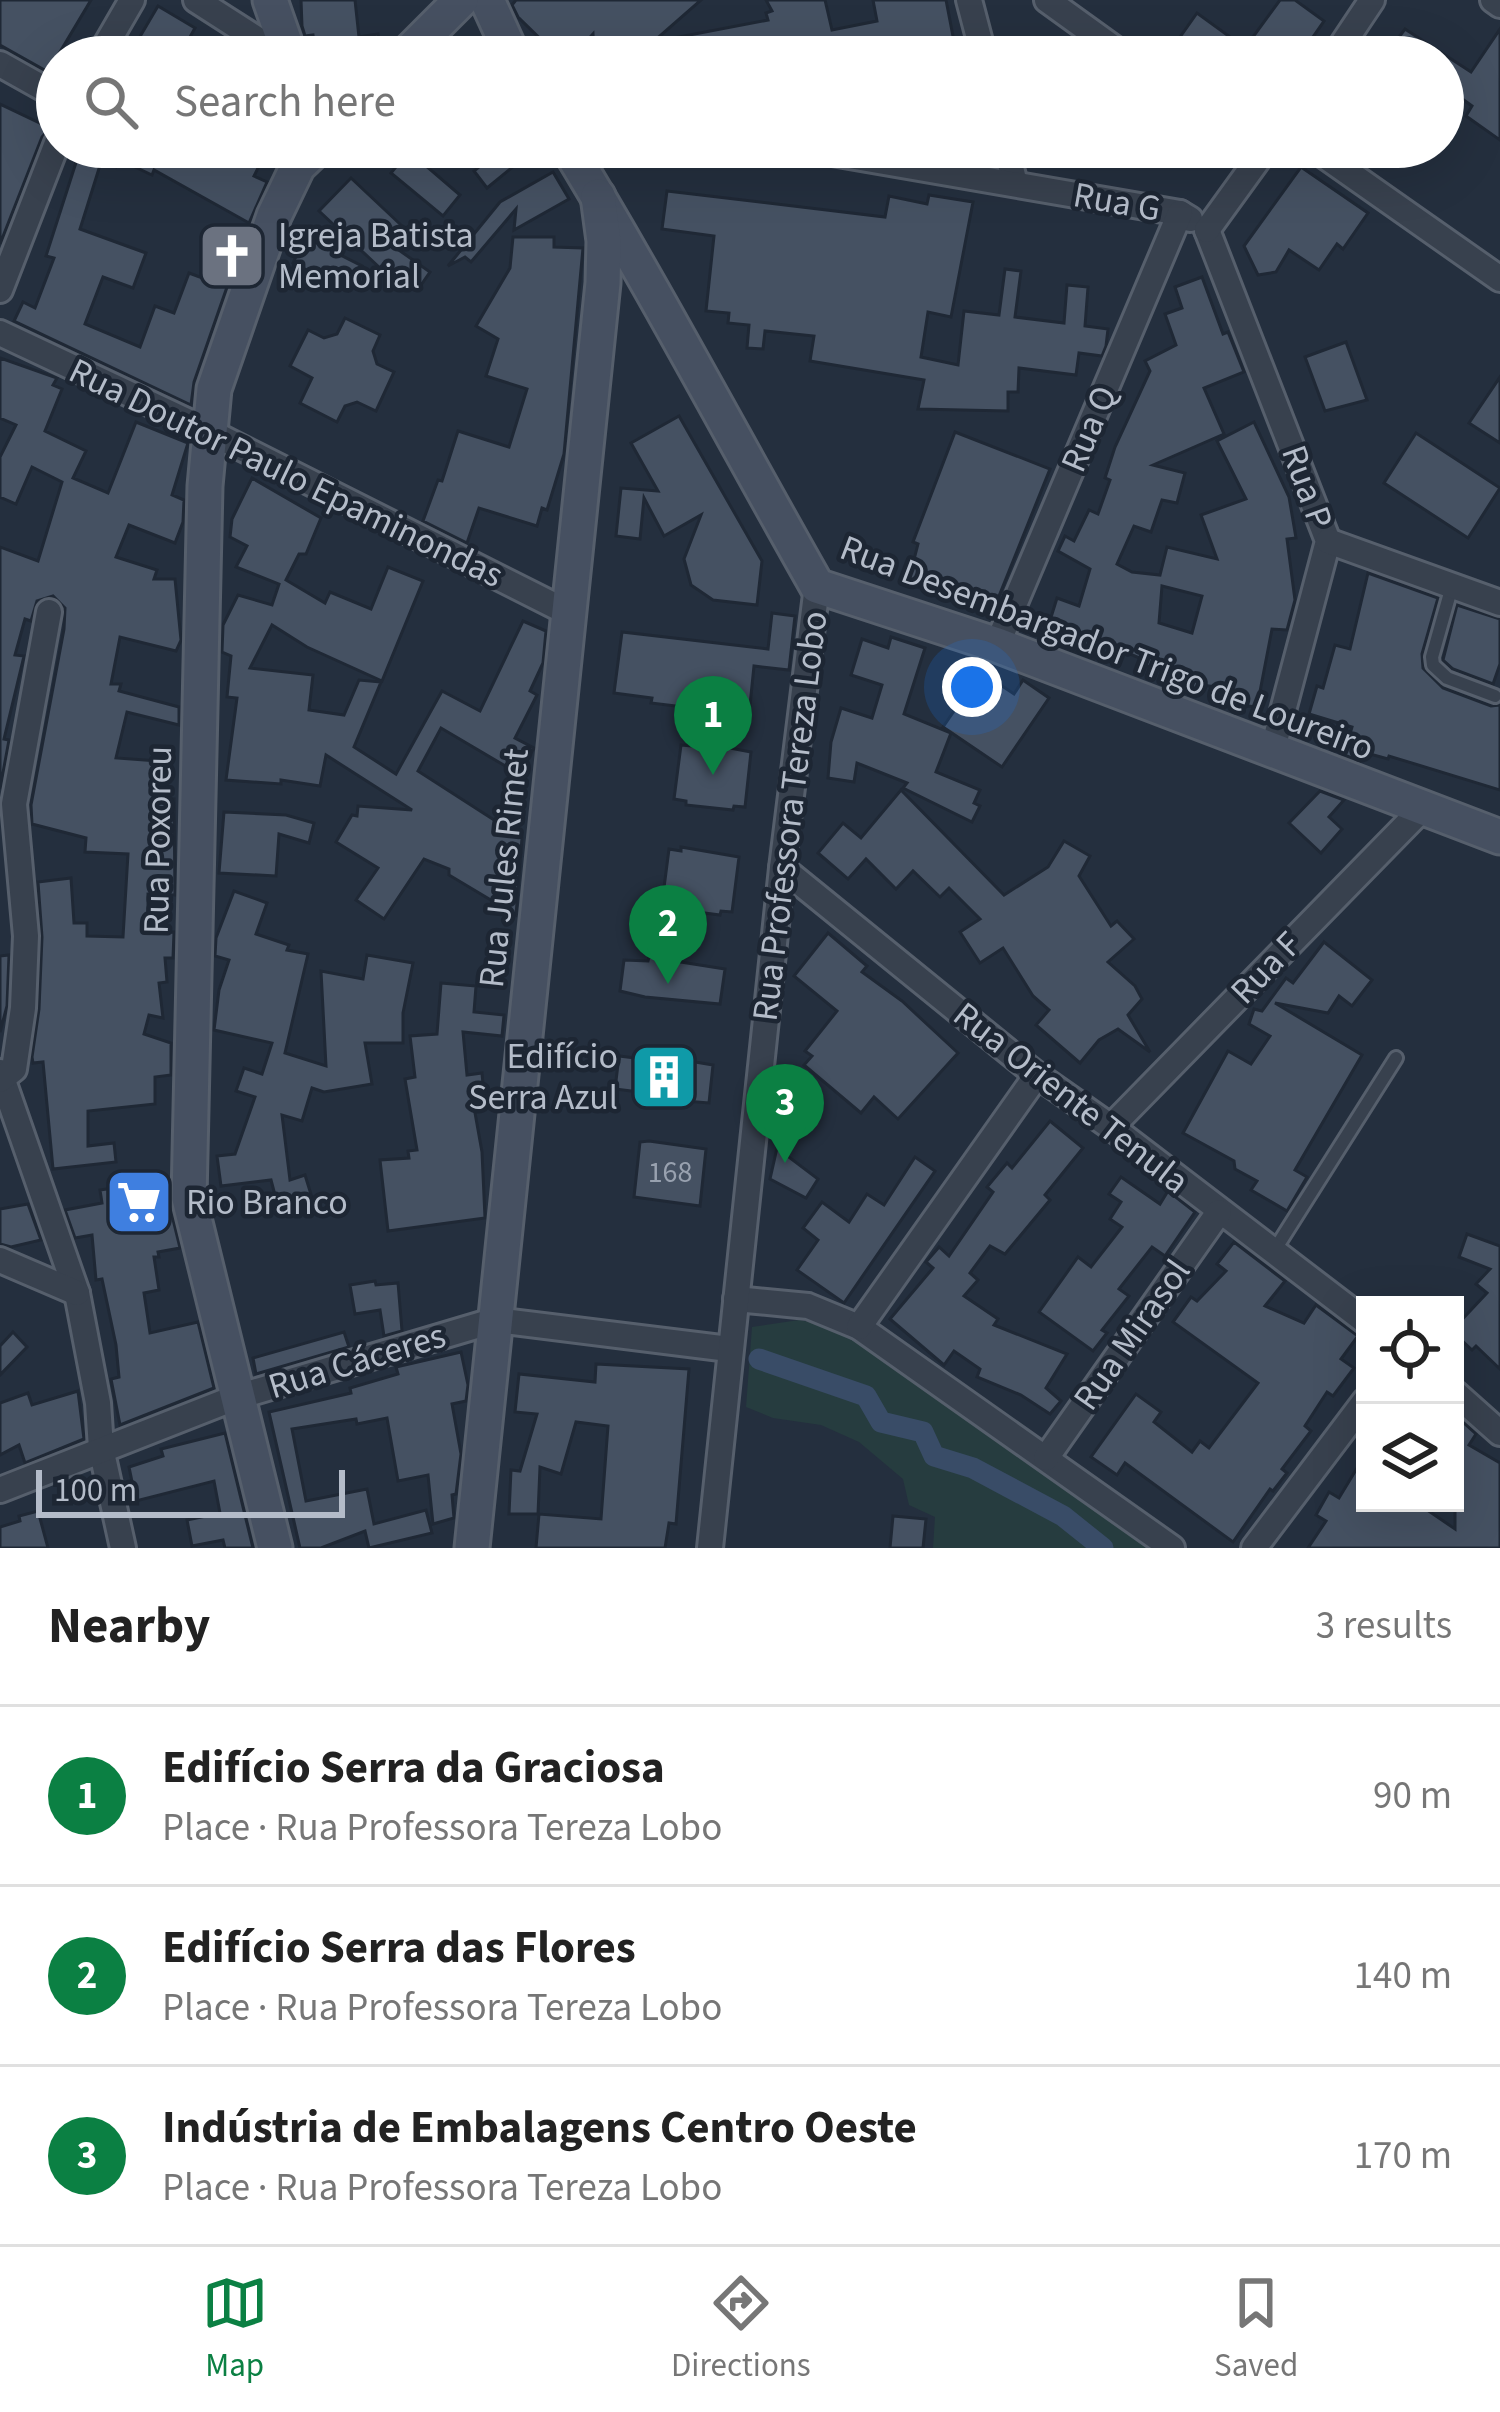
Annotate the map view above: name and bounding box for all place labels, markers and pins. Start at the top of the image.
place label: Igreja Batista Memorial [278,210,474,302]
church icon: Igreja Batista Memorial [197,221,267,291]
pin: 1 [674,676,752,775]
pin: 2 [629,885,707,984]
place label: Edifício Serra Azul [468,1031,618,1123]
building icon: Edifício Serra Azul [629,1042,699,1112]
pin: 3 [746,1064,824,1163]
supermarket icon: Rio Branco [104,1167,174,1237]
place label: Rio Branco [186,1177,348,1228]

